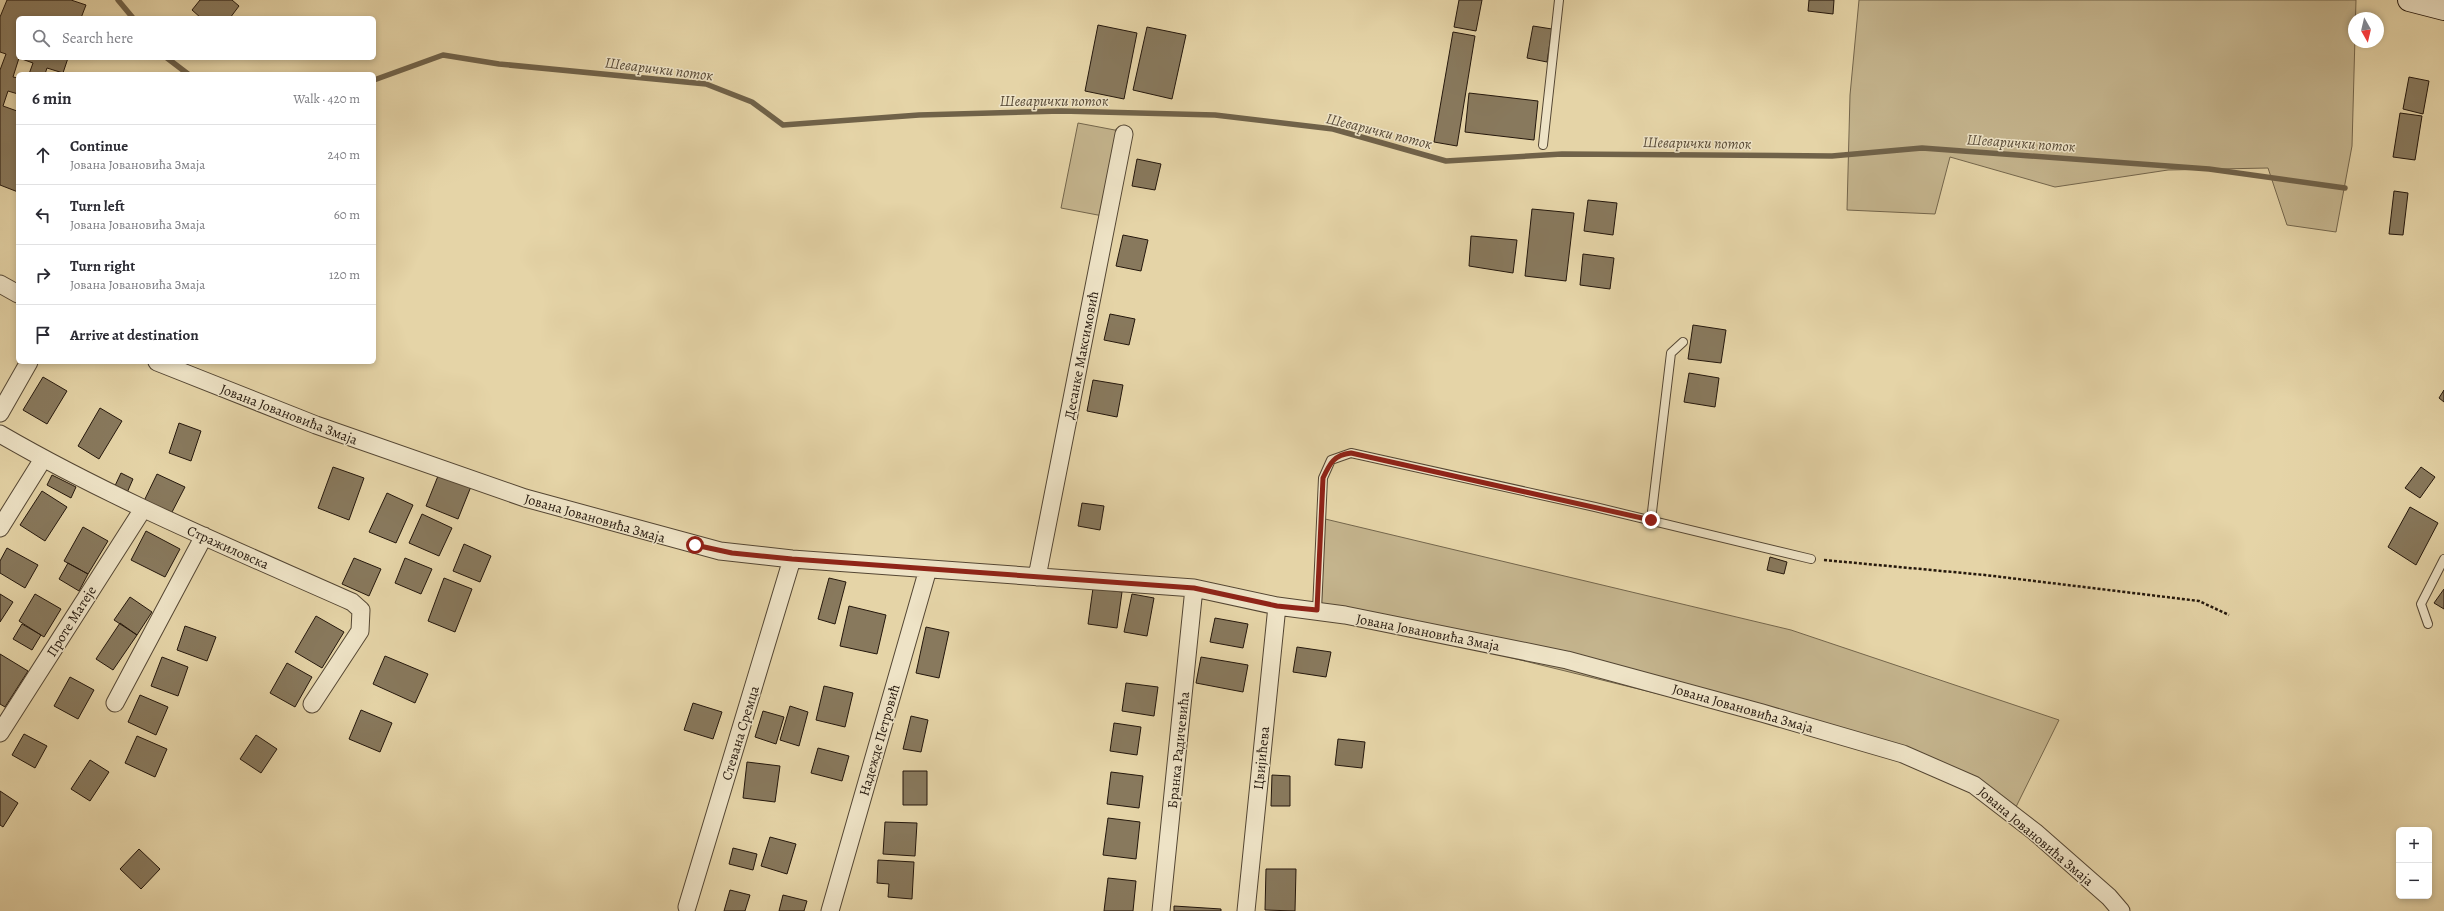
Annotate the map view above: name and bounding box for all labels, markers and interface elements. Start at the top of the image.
north arrow [2348,12,2384,48]
search box [16,16,376,60]
icon: search [30,27,52,49]
text: Search here [62,28,133,48]
water label: Шеварички поток [604,52,715,86]
text: 6 min [32,87,72,110]
text: Walk · 420 m [293,90,360,107]
water label: Шеварички поток [1000,91,1109,111]
water label: Шеварички поток [1324,108,1435,154]
water label: Шеварички поток [1966,129,2076,157]
water label: Шеварички поток [1642,132,1752,154]
text: Continue [70,136,128,156]
icon: ahead [32,144,54,166]
text: 240 m [328,146,360,163]
text: Јована Јовановића Змаја [70,156,205,173]
text: Turn left [70,196,125,216]
icon: left [32,204,54,226]
text: 60 m [334,206,360,223]
text: Јована Јовановића Змаја [70,216,205,233]
text: Turn right [70,256,135,276]
icon: right [32,264,54,286]
text: 120 m [329,266,360,283]
text: Јована Јовановића Змаја [70,276,205,293]
street label: Десанке Максимовић [1060,289,1103,421]
icon: arrive [32,324,54,346]
text: Arrive at destination [70,325,199,345]
street label: Јована Јовановића Змаја [217,379,361,450]
street label: Јована Јовановића Змаја [522,489,668,548]
route end [1642,511,1660,529]
street label: Стражиловска [184,521,272,574]
route start [686,536,704,554]
street label: Проте Матеје [42,582,101,660]
street label: Јована Јовановића Змаја [1355,609,1502,656]
street label: Јована Јовановића Змаја [1670,679,1816,738]
street label: Надежде Петровић [854,682,905,798]
street label: Стевана Сремца [717,683,764,783]
street label: Бранка Радичевића [1163,690,1194,809]
street label: Цвијићева [1249,725,1274,791]
street label: Јована Јовановића Змаја [1974,782,2098,891]
map controls [2396,827,2432,899]
button: + [2396,827,2432,863]
button: − [2396,863,2432,899]

